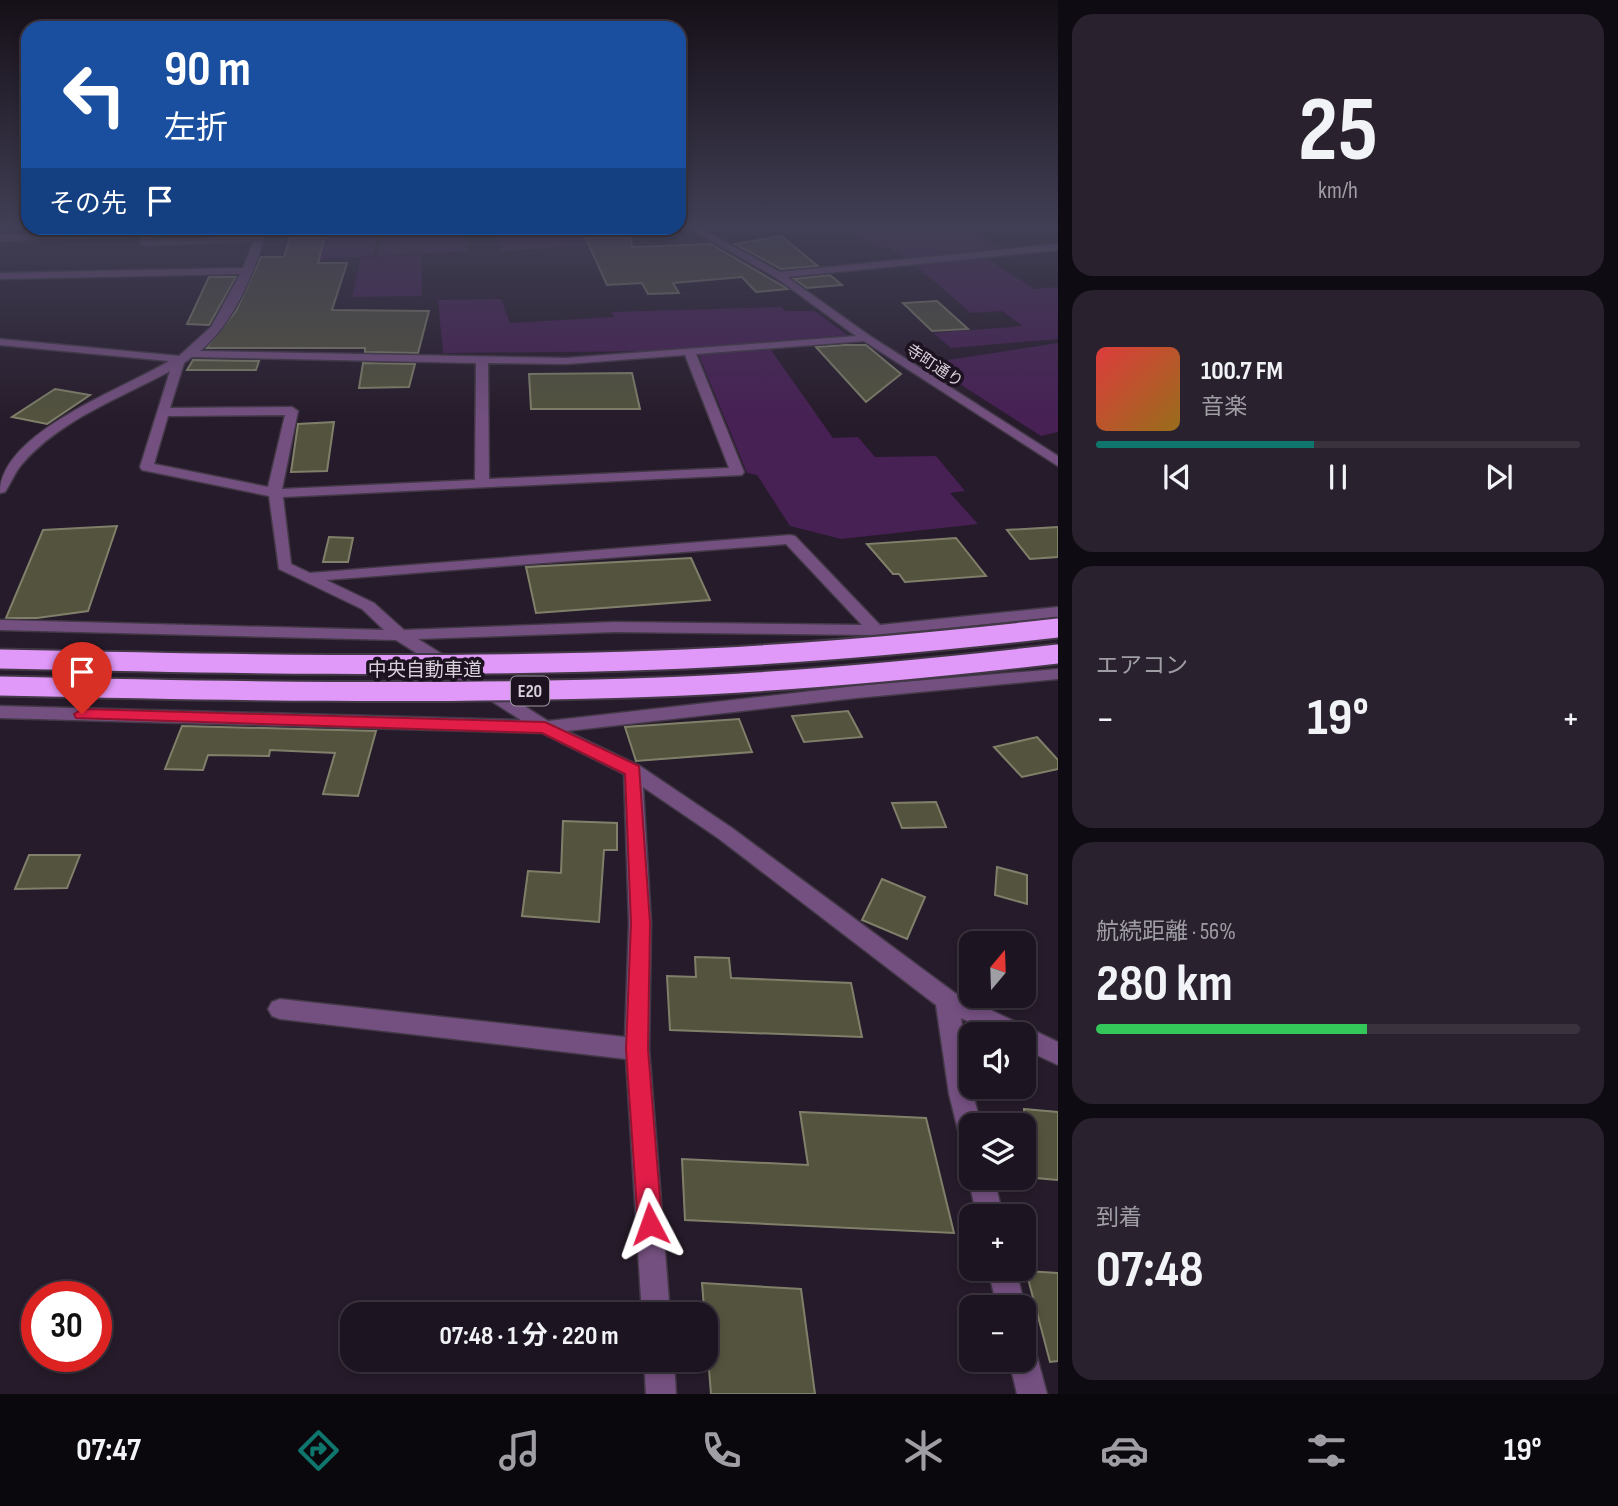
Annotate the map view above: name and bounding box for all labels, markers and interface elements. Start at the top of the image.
text: 90 m [164,41,251,100]
icon: left [49,49,140,140]
text: 25 [1298,77,1378,186]
text: 左折 [164,109,228,148]
text: km/h [1318,177,1358,205]
icon: arrive [141,182,179,220]
text: その先 [49,189,127,220]
street label: 寺町通り [902,341,966,392]
text: 100.7 FM [1201,356,1283,387]
text: 音楽 [1201,393,1247,421]
icon: previous [1158,458,1196,496]
icon: pause [1319,458,1357,496]
icon: next [1480,458,1518,496]
pin [52,642,112,714]
text: エアコン [1096,652,1188,680]
icon: arrive [63,653,101,691]
street label: 中央自動車道 [368,659,482,682]
road number: E20 [511,676,549,706]
text: 19° [1307,687,1369,750]
text: − [1096,697,1115,742]
text: + [1561,697,1580,742]
text: 航続距離 · 56% [1096,918,1236,946]
north arrow [959,931,1036,1008]
map controls [959,931,1036,1372]
text: 280 km [1096,953,1233,1016]
button: sound [959,1022,1036,1099]
button: layers [959,1113,1036,1190]
position arrow [613,1187,687,1261]
button: + [959,1204,1036,1281]
text: 到着 [1096,1204,1142,1232]
text: 07:48 [1096,1239,1204,1302]
speed limit sign: 30 [21,1281,112,1372]
button: − [959,1295,1036,1372]
text: 07:48 · 1 分 · 220 m [439,1321,619,1352]
icon: directions [294,1426,343,1475]
icon: music [495,1426,544,1475]
icon: phone [697,1426,746,1475]
icon: climate [899,1426,948,1475]
icon: car [1100,1426,1149,1475]
icon: filters [1302,1426,1351,1475]
text: 07:47 [76,1431,141,1470]
text: 19° [1504,1431,1542,1470]

